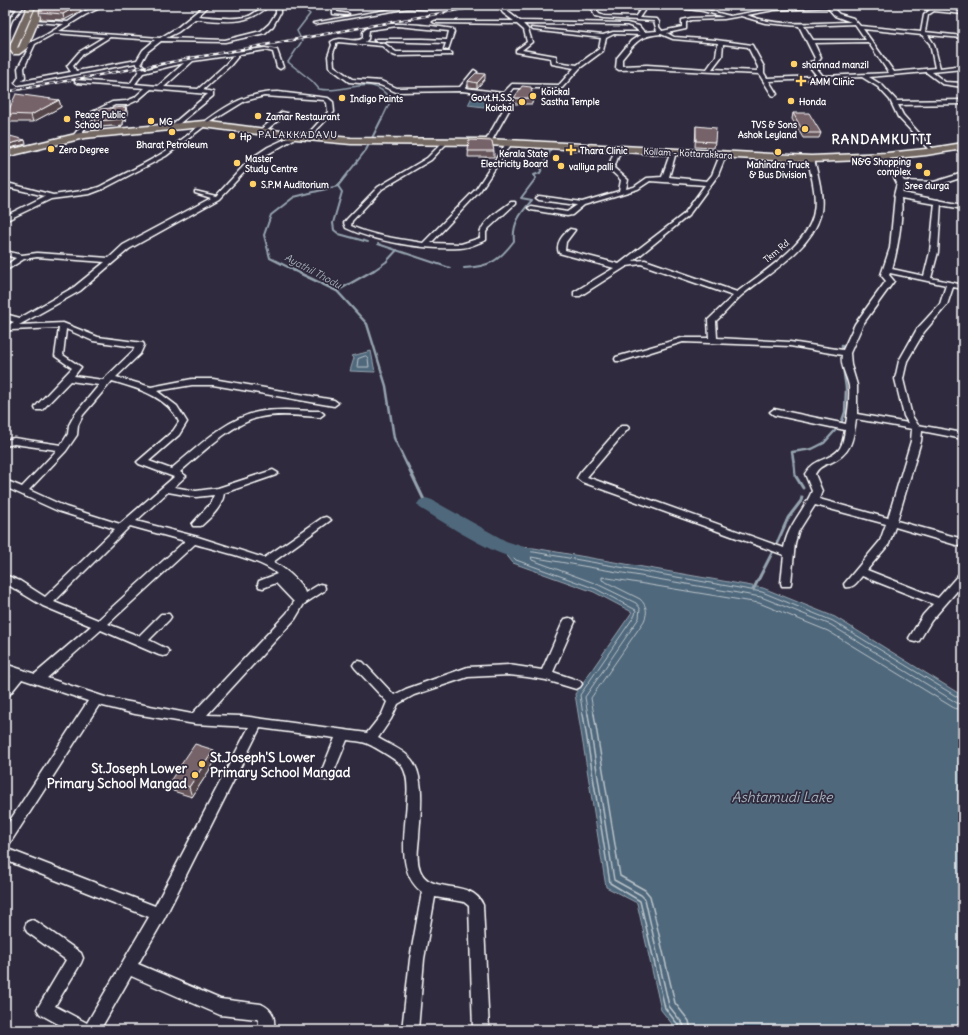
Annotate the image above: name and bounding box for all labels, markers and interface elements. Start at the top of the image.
marker: shamnad manzil [789,59,799,69]
place label: shamnad manzil [802,59,869,70]
marker: AMM Clinic [795,75,807,87]
place label: AMM Clinic [810,76,855,87]
place label: Koickal Sastha Temple [541,86,600,108]
marker: Koickal Sastha Temple [528,91,538,101]
place label: Govt.H.S.S. Koickal [471,92,514,113]
marker: Indigo Paints [337,93,347,103]
place label: Indigo Paints [350,93,403,105]
marker: Honda [786,96,796,106]
place label: Honda [799,96,826,107]
marker: Govt.H.S.S. Koickal [517,97,527,107]
place label: Peace Public School [75,109,126,130]
marker: Zamar Restaurant [253,111,263,121]
place label: Zamar Restaurant [266,111,341,122]
marker: Peace Public School [62,114,72,124]
marker: MG [146,116,156,126]
place label: MG [159,116,173,127]
place label: TVS & Sons Ashok Leyland [738,119,798,141]
marker: TVS & Sons Ashok Leyland [800,124,810,134]
marker: Bharat Petroleum [167,127,177,137]
district label: PALAKKADAVU [258,128,338,141]
marker: Hp [227,131,237,141]
place label: Hp [240,131,252,143]
district label: RANDAMKUTTI [832,131,932,148]
place label: Bharat Petroleum [136,139,208,150]
marker: Zero Degree [46,144,56,154]
place label: Zero Degree [59,144,109,156]
marker: Thara Clinic [565,144,577,156]
place label: Thara Clinic [580,145,628,156]
street label: Kollam - Kottarakkara [643,145,733,161]
marker: Mahindra Truck & Bus Division [773,147,783,157]
place label: Kerala State Electricity Board [481,148,549,170]
place label: Master Study Centre [245,153,298,175]
marker: Kerala State Electricity Board [551,153,561,163]
place label: N&G Shopping complex [851,156,912,178]
marker: Master Study Centre [232,158,242,168]
place label: Mahindra Truck & Bus Division [746,159,810,180]
marker: valliya palli [556,161,566,171]
place label: valliya palli [569,161,613,173]
marker: N&G Shopping complex [914,161,924,171]
marker: Sree durga [922,168,932,178]
marker: S.P.M Auditorium [248,179,258,189]
place label: S.P.M Auditorium [261,179,329,190]
place label: Sree durga [905,180,949,192]
street label: Tkm Rd [761,237,791,265]
water label: Ayathil Thodu [283,251,345,292]
place label: St.Joseph'S Lower Primary School Mangad [210,749,351,781]
marker: St.Joseph'S Lower Primary School Mangad [197,759,207,769]
place label: St.Joseph Lower Primary School Mangad [47,760,188,792]
marker: St.Joseph Lower Primary School Mangad [190,770,200,780]
water label: Ashtamudi Lake [731,788,834,806]

